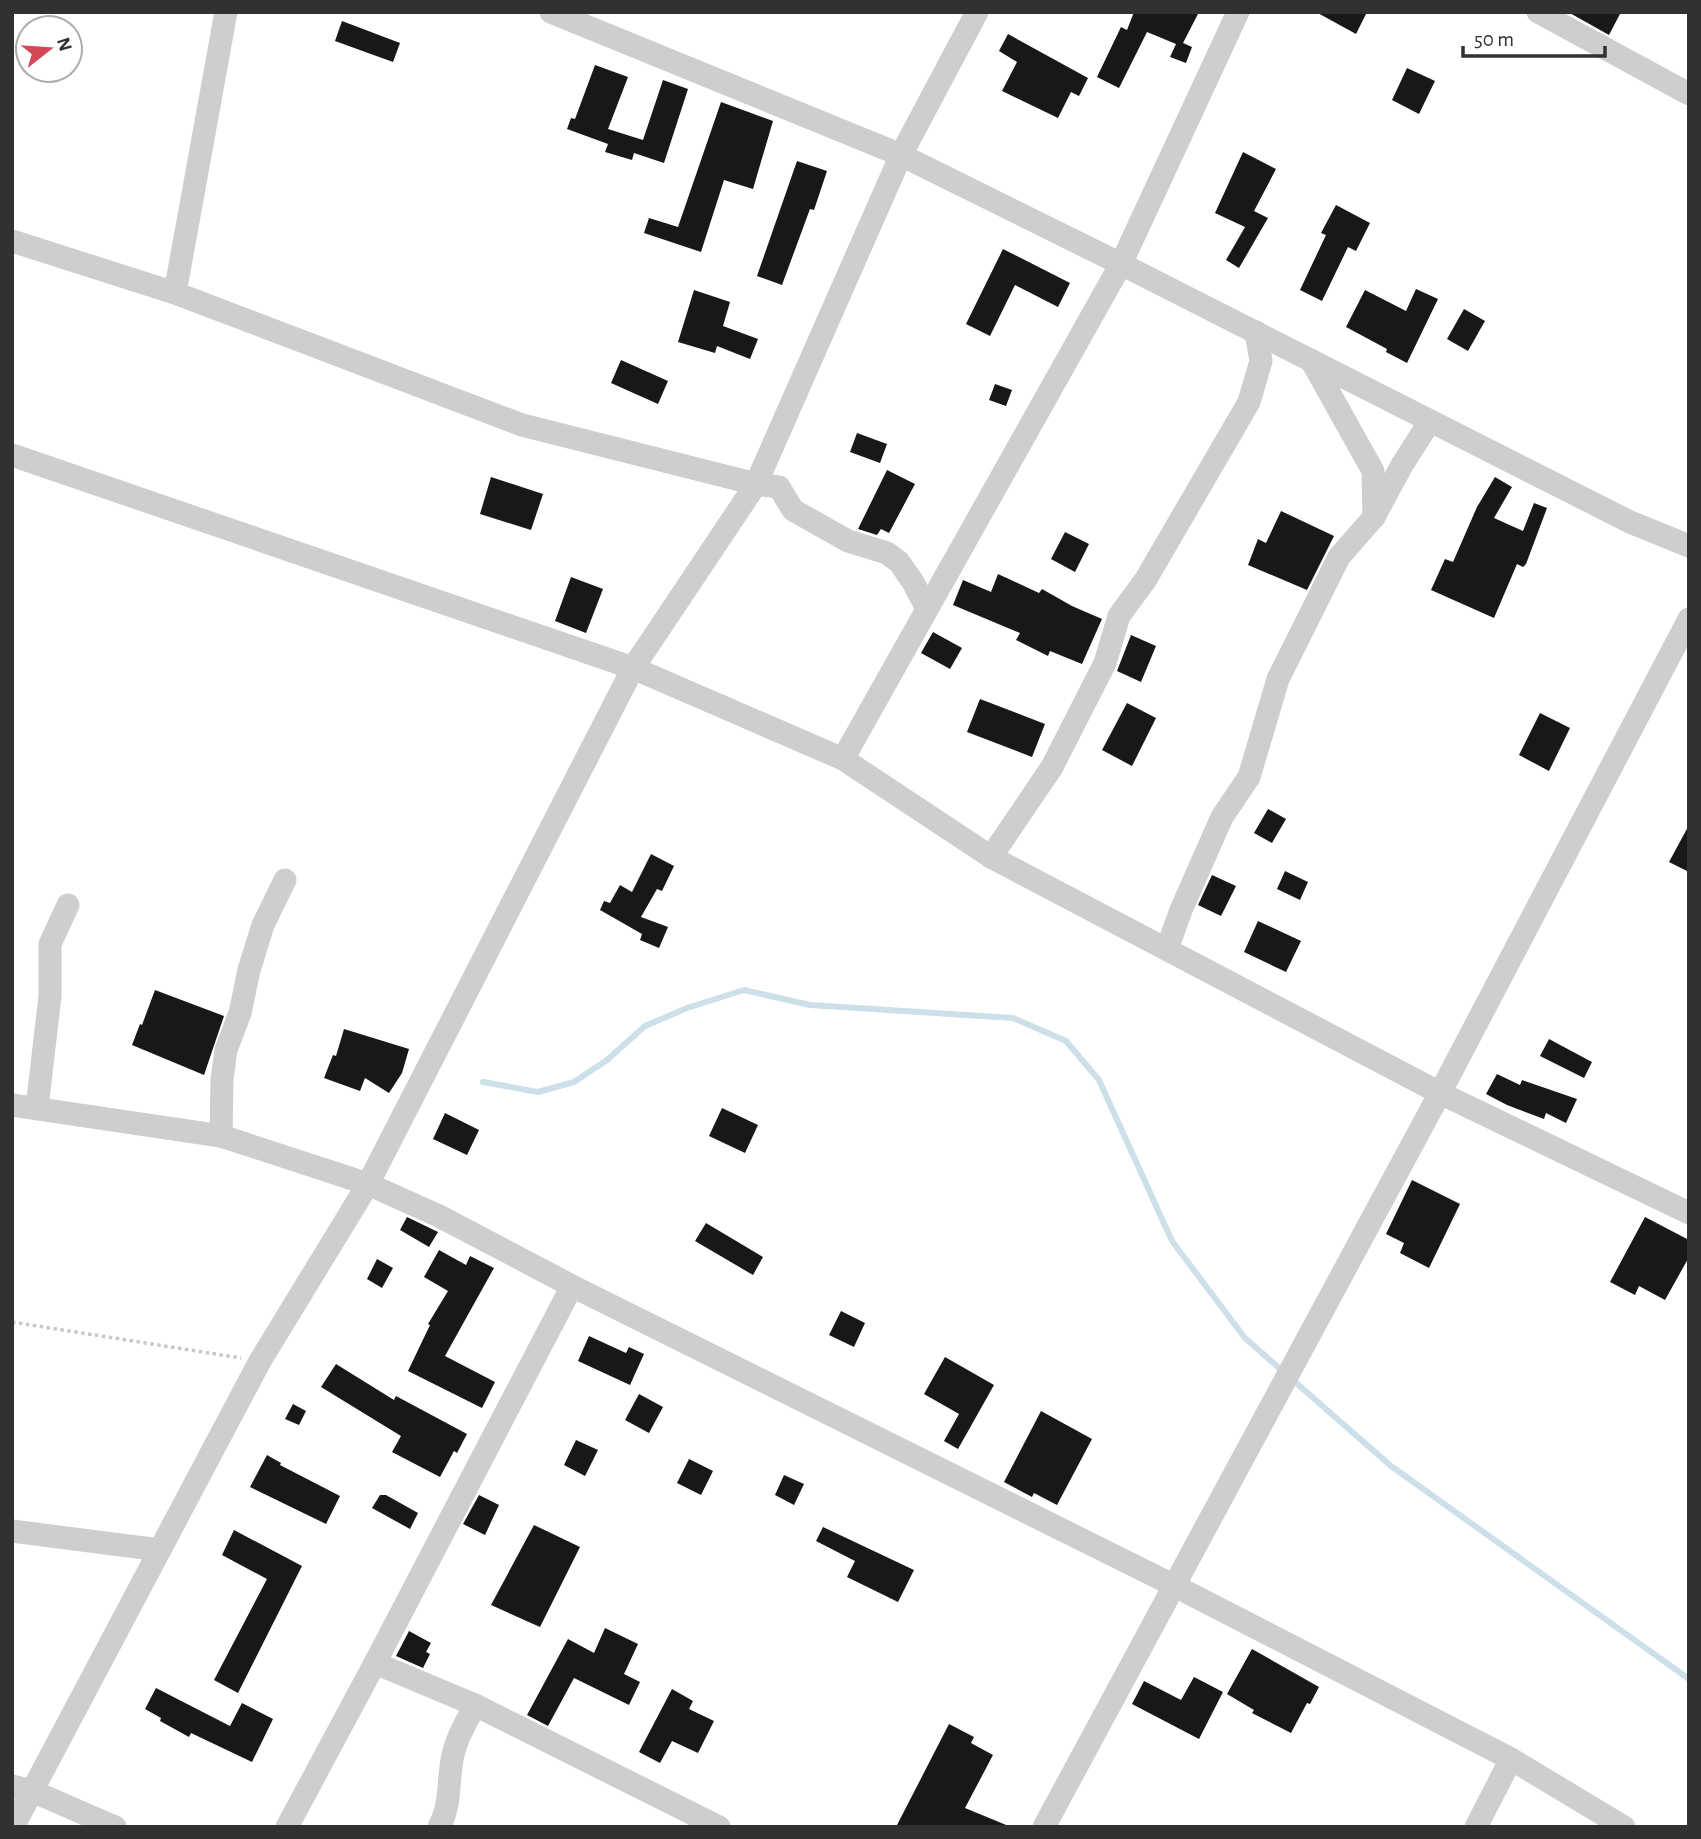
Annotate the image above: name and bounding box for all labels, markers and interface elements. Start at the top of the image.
north arrow [14,14,84,84]
scale bar [1463,14,1605,58]
text: 50 m [1474,29,1514,50]
text: N [53,35,75,54]

